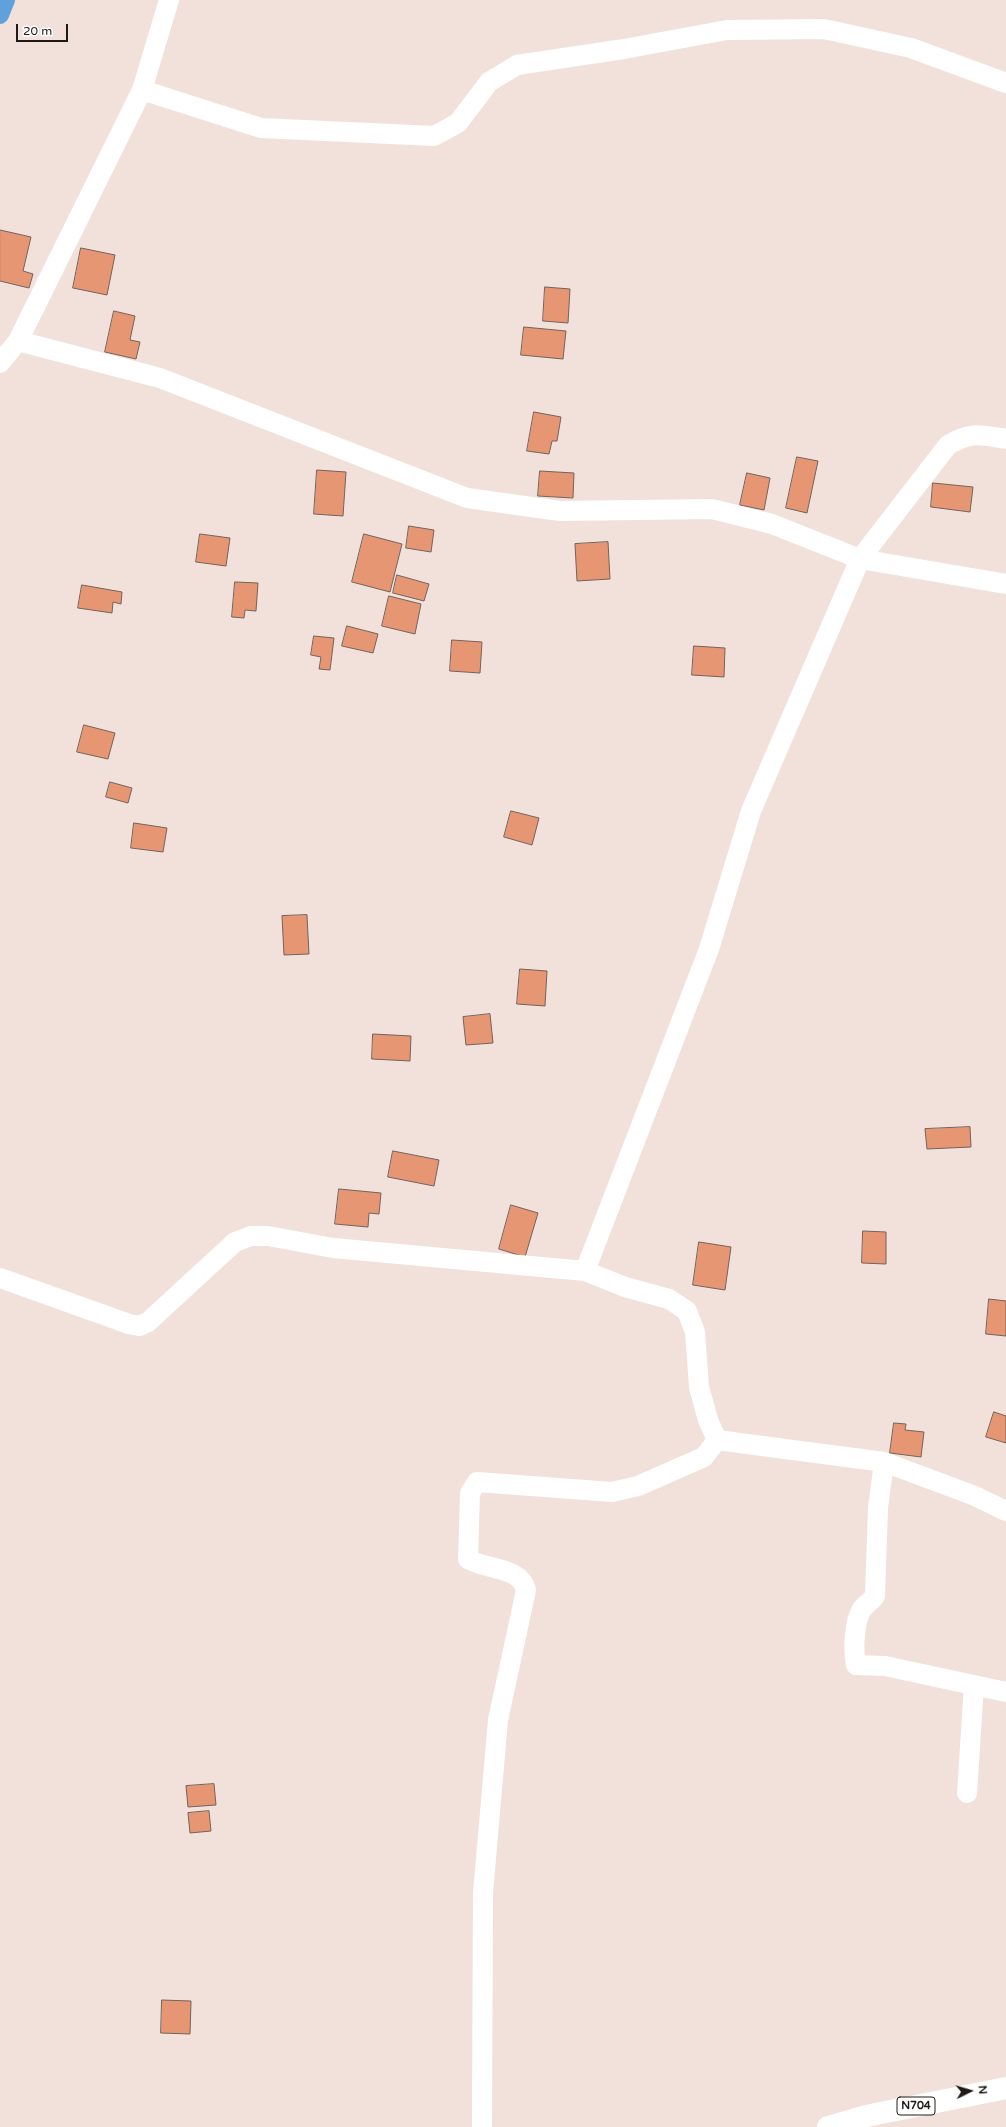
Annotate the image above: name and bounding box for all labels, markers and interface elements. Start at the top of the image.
scale bar [18,16,70,42]
text: 20 m [23,24,52,38]
north arrow [950,2071,990,2111]
text: N [976,2085,989,2095]
road number: N704 [897,2097,935,2115]

